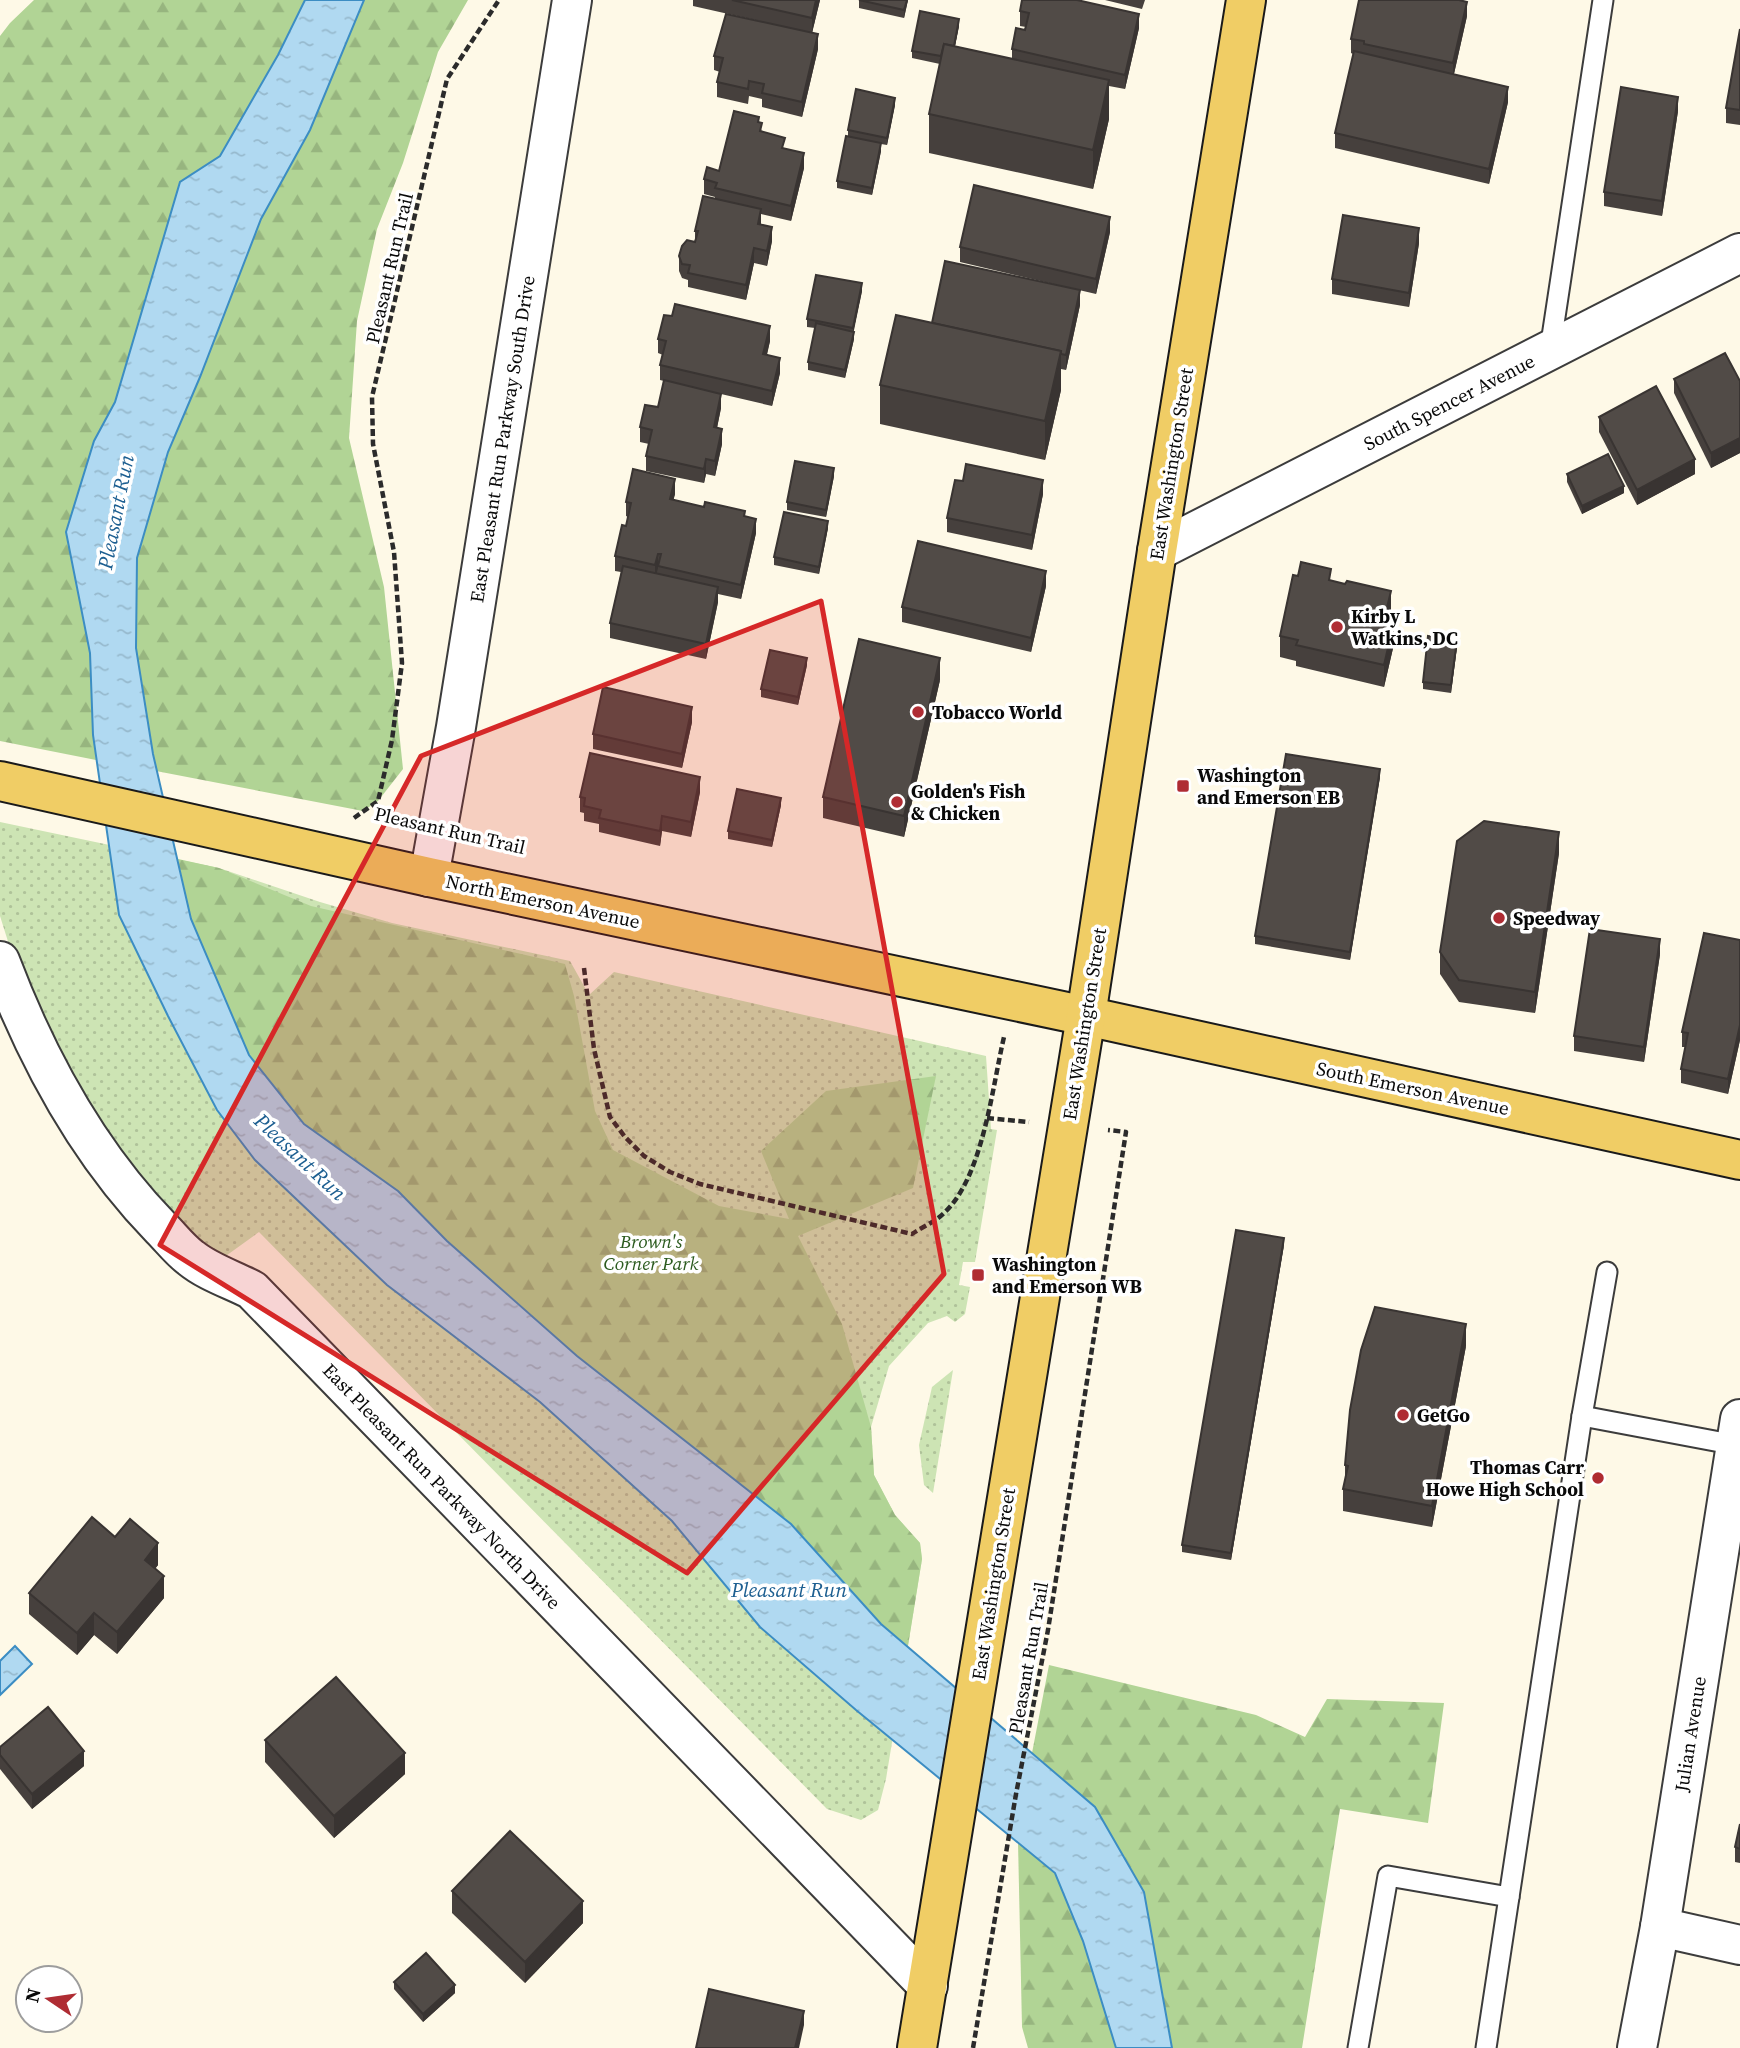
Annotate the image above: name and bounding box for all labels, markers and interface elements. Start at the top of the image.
street label: Pleasant Run Trail [359,190,419,346]
street label: East Pleasant Run Parkway South Drive [463,274,541,604]
street label: South Spencer Avenue [1359,348,1539,456]
street label: East Washington Street [1143,365,1199,562]
water label: Pleasant Run [90,452,141,573]
place label: Kirby L Watkins, DC [1351,603,1458,651]
marker: Kirby L Watkins, DC [1329,619,1345,635]
place label: Tobacco World [932,699,1062,725]
marker: Tobacco World [910,704,926,720]
place label: Washington and Emerson EB [1197,762,1340,810]
place label: Golden's Fish & Chicken [911,778,1026,826]
marker: Washington and Emerson EB [1175,778,1191,794]
marker: Golden's Fish & Chicken [889,794,905,810]
street label: Pleasant Run Trail [372,800,528,860]
street label: North Emerson Avenue [444,868,642,934]
place label: Speedway [1513,905,1601,931]
marker: Speedway [1491,910,1507,926]
street label: East Washington Street [1056,925,1112,1122]
street label: South Emerson Avenue [1314,1055,1512,1121]
water label: Pleasant Run [247,1106,353,1207]
park label: Brown's Corner Park [603,1228,699,1276]
place label: Washington and Emerson WB [992,1251,1142,1299]
marker: Washington and Emerson WB [970,1267,986,1283]
street label: East Pleasant Run Parkway North Drive [317,1357,567,1615]
place label: GetGo [1417,1402,1470,1428]
marker: GetGo [1395,1407,1411,1423]
place label: Thomas Carr Howe High School [1425,1454,1584,1502]
marker: Thomas Carr Howe High School [1590,1470,1606,1486]
street label: East Washington Street [965,1485,1021,1682]
water label: Pleasant Run [730,1575,847,1604]
street label: Pleasant Run Trail [1002,1579,1054,1736]
street label: Julian Avenue [1668,1674,1712,1795]
north arrow [14,1964,84,2034]
text: N [18,1985,47,2005]

